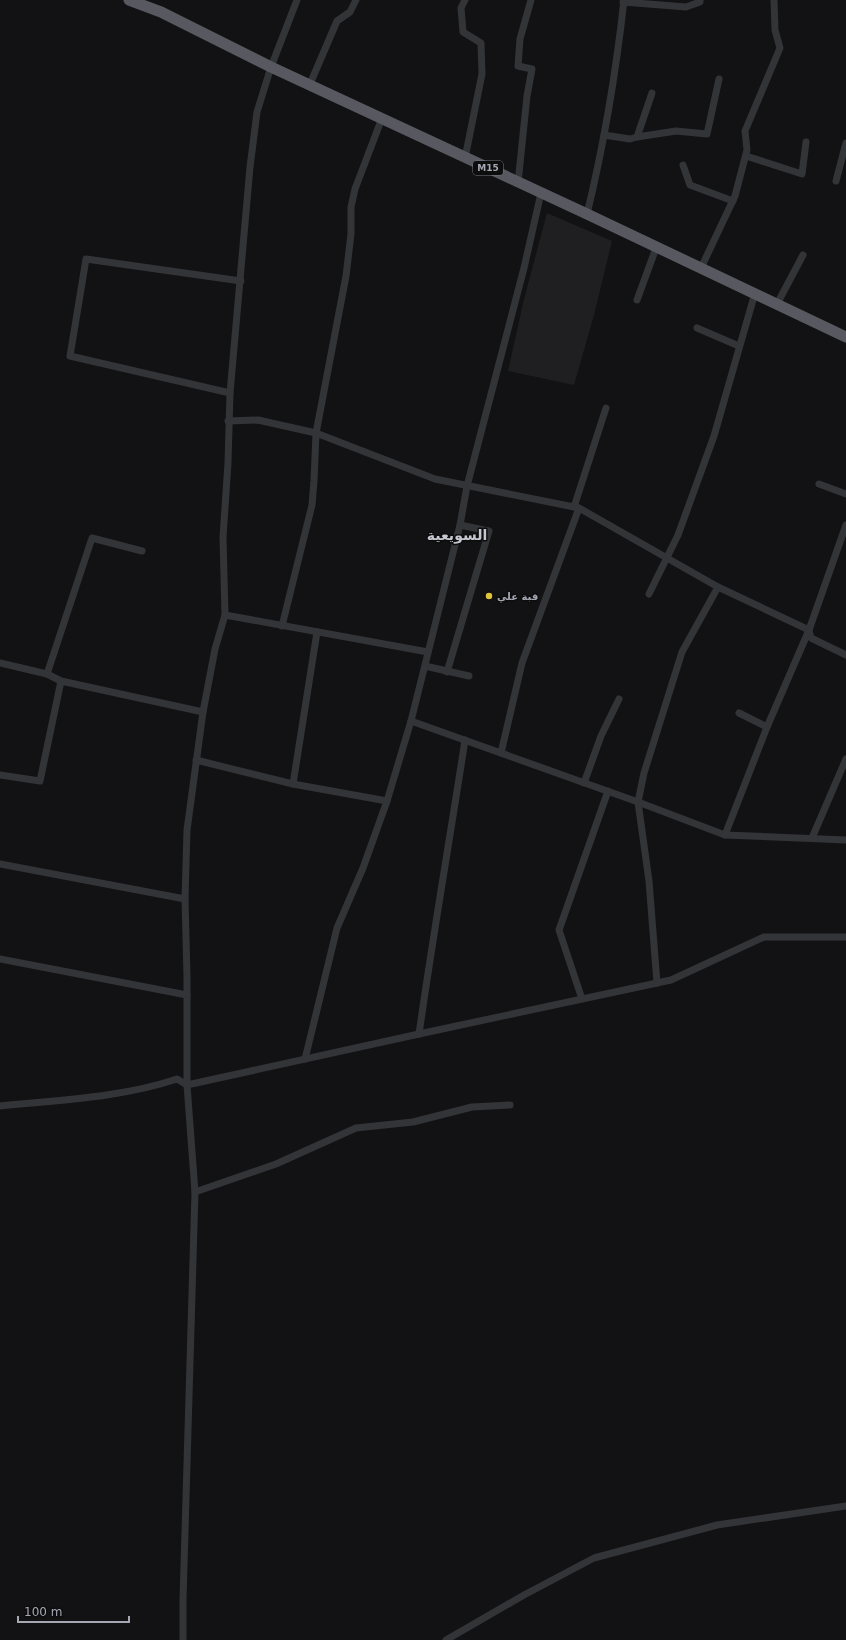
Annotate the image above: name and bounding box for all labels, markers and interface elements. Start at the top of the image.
road number: M15 [473,161,503,175]
district label: السويعية [427,527,487,544]
marker: قبة علي [484,591,494,601]
place label: قبة علي [497,591,538,603]
scale bar [18,1598,129,1624]
text: 100 m [24,1605,62,1619]

